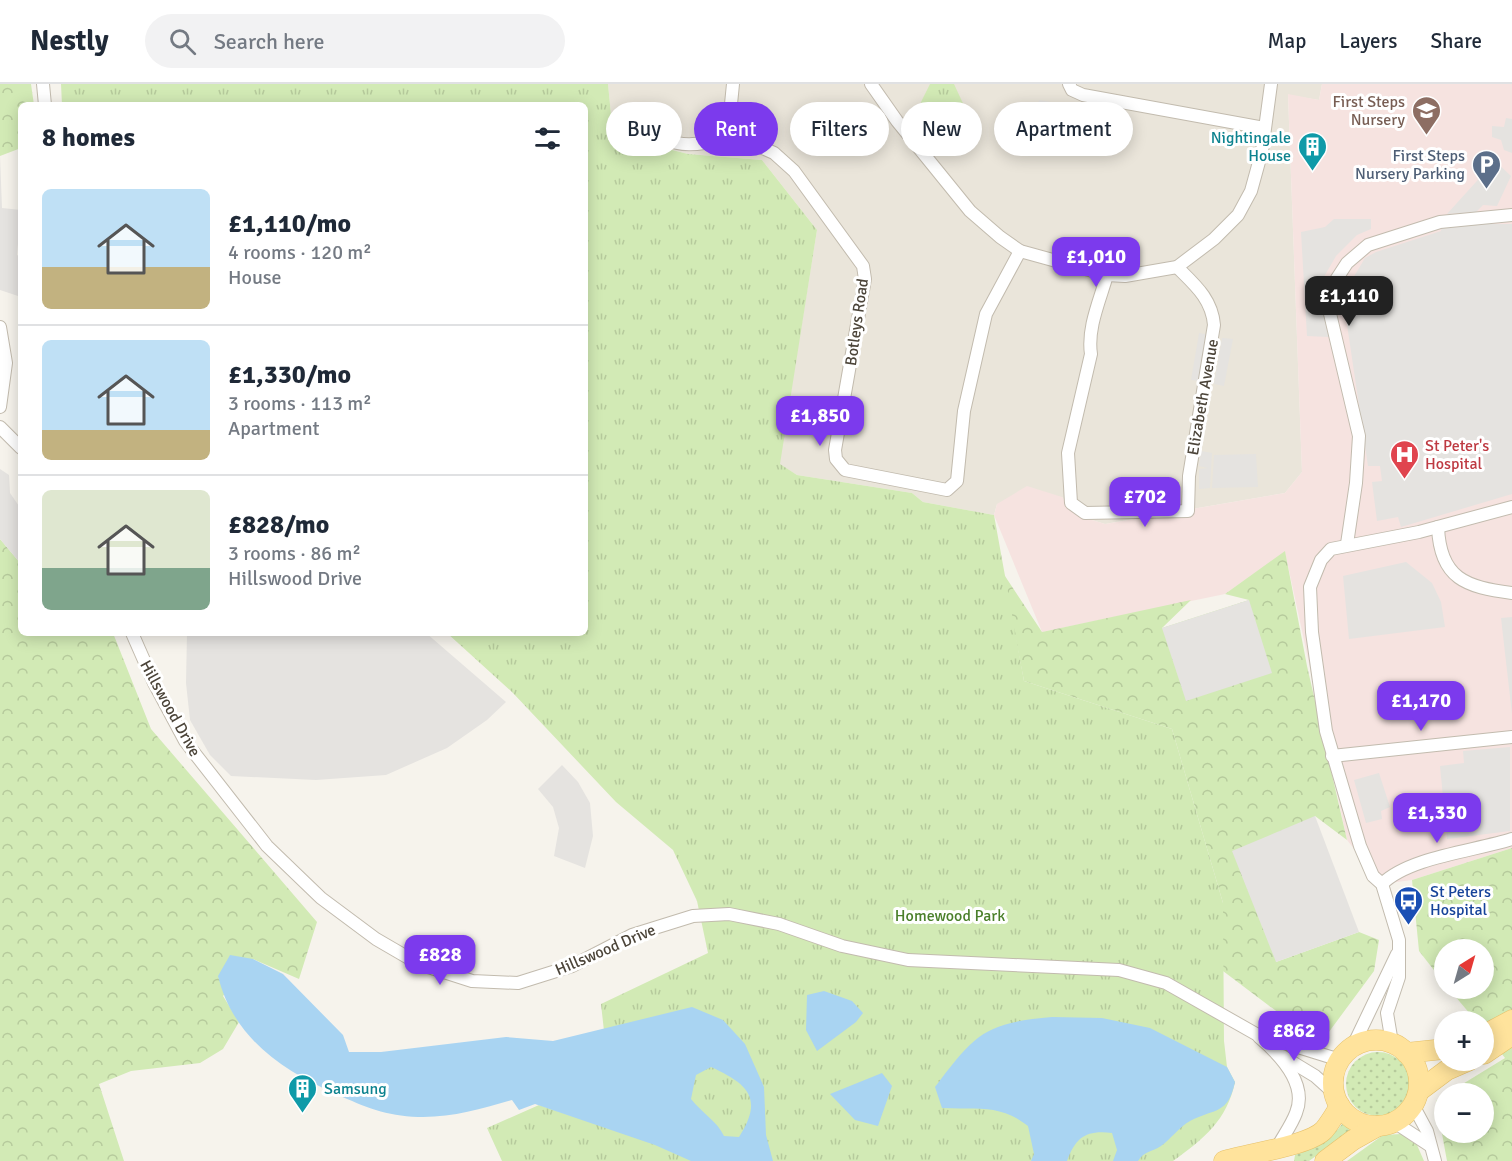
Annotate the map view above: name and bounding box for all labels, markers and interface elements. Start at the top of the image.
search box [145,14,565,68]
text: Nestly [30,24,109,58]
icon: search [166,25,199,58]
text: Search here [214,28,325,55]
text: Map [1268,28,1306,54]
text: Layers [1339,28,1397,54]
text: Share [1430,28,1482,54]
place label: First Steps Nursery [1332,92,1406,130]
school or university icon: First Steps Nursery [1410,94,1442,136]
chip: Buy [606,102,682,156]
chip: Rent [694,102,778,156]
chip: Filters [790,102,889,156]
chip: New [901,102,982,156]
chip: Apartment [994,102,1133,156]
text: 8 homes [42,122,135,154]
icon: filters [531,122,564,155]
place label: Nightingale House [1211,128,1291,166]
building icon: Nightingale House [1296,130,1328,172]
place label: First Steps Nursery Parking [1355,146,1465,184]
parking icon: First Steps Nursery Parking [1470,148,1502,190]
text: £1,110/mo [228,208,351,240]
icon: home [90,213,162,285]
pin: £1,010 [1047,237,1145,288]
text: 4 rooms · 120 m² [228,240,372,265]
text: £1,010 [1066,244,1126,269]
text: House [228,265,282,290]
pin: £1,110 [1300,276,1398,327]
street label: Botleys Road [841,277,873,367]
text: £1,110 [1319,283,1379,308]
street label: Elizabeth Avenue [1183,338,1223,457]
text: £1,330/mo [228,359,351,391]
icon: home [90,364,162,436]
text: 3 rooms · 113 m² [228,391,372,416]
pin: £1,850 [771,396,869,447]
text: £1,850 [790,403,850,428]
text: Apartment [228,416,320,441]
place label: St Peter's Hospital [1425,436,1489,474]
hospital icon: St Peter's Hospital [1388,438,1420,480]
pin: £702 [1109,477,1181,528]
text: £702 [1123,484,1167,509]
text: £828/mo [228,509,329,541]
icon: home [90,514,162,586]
text: 3 rooms · 86 m² [228,541,361,566]
text: Hillswood Drive [228,566,362,591]
street label: Hillswood Drive [135,657,205,760]
pin: £1,170 [1372,681,1470,732]
text: £1,170 [1391,688,1451,713]
pin: £1,330 [1388,793,1486,844]
text: £1,330 [1407,800,1467,825]
place label: St Peters Hospital [1430,882,1491,920]
bus stop icon: St Peters Hospital [1393,884,1425,926]
park label: Homewood Park [895,906,1005,926]
street label: Hillswood Drive [552,920,659,980]
pin: £828 [404,935,476,986]
north arrow [1434,939,1494,999]
map controls [1434,939,1494,1143]
text: £828 [418,942,462,967]
pin: £862 [1258,1011,1330,1062]
button: + [1434,1011,1494,1071]
text: £862 [1272,1018,1316,1043]
building icon: Samsung [287,1072,319,1114]
place label: Samsung [324,1079,387,1099]
button: − [1434,1083,1494,1143]

